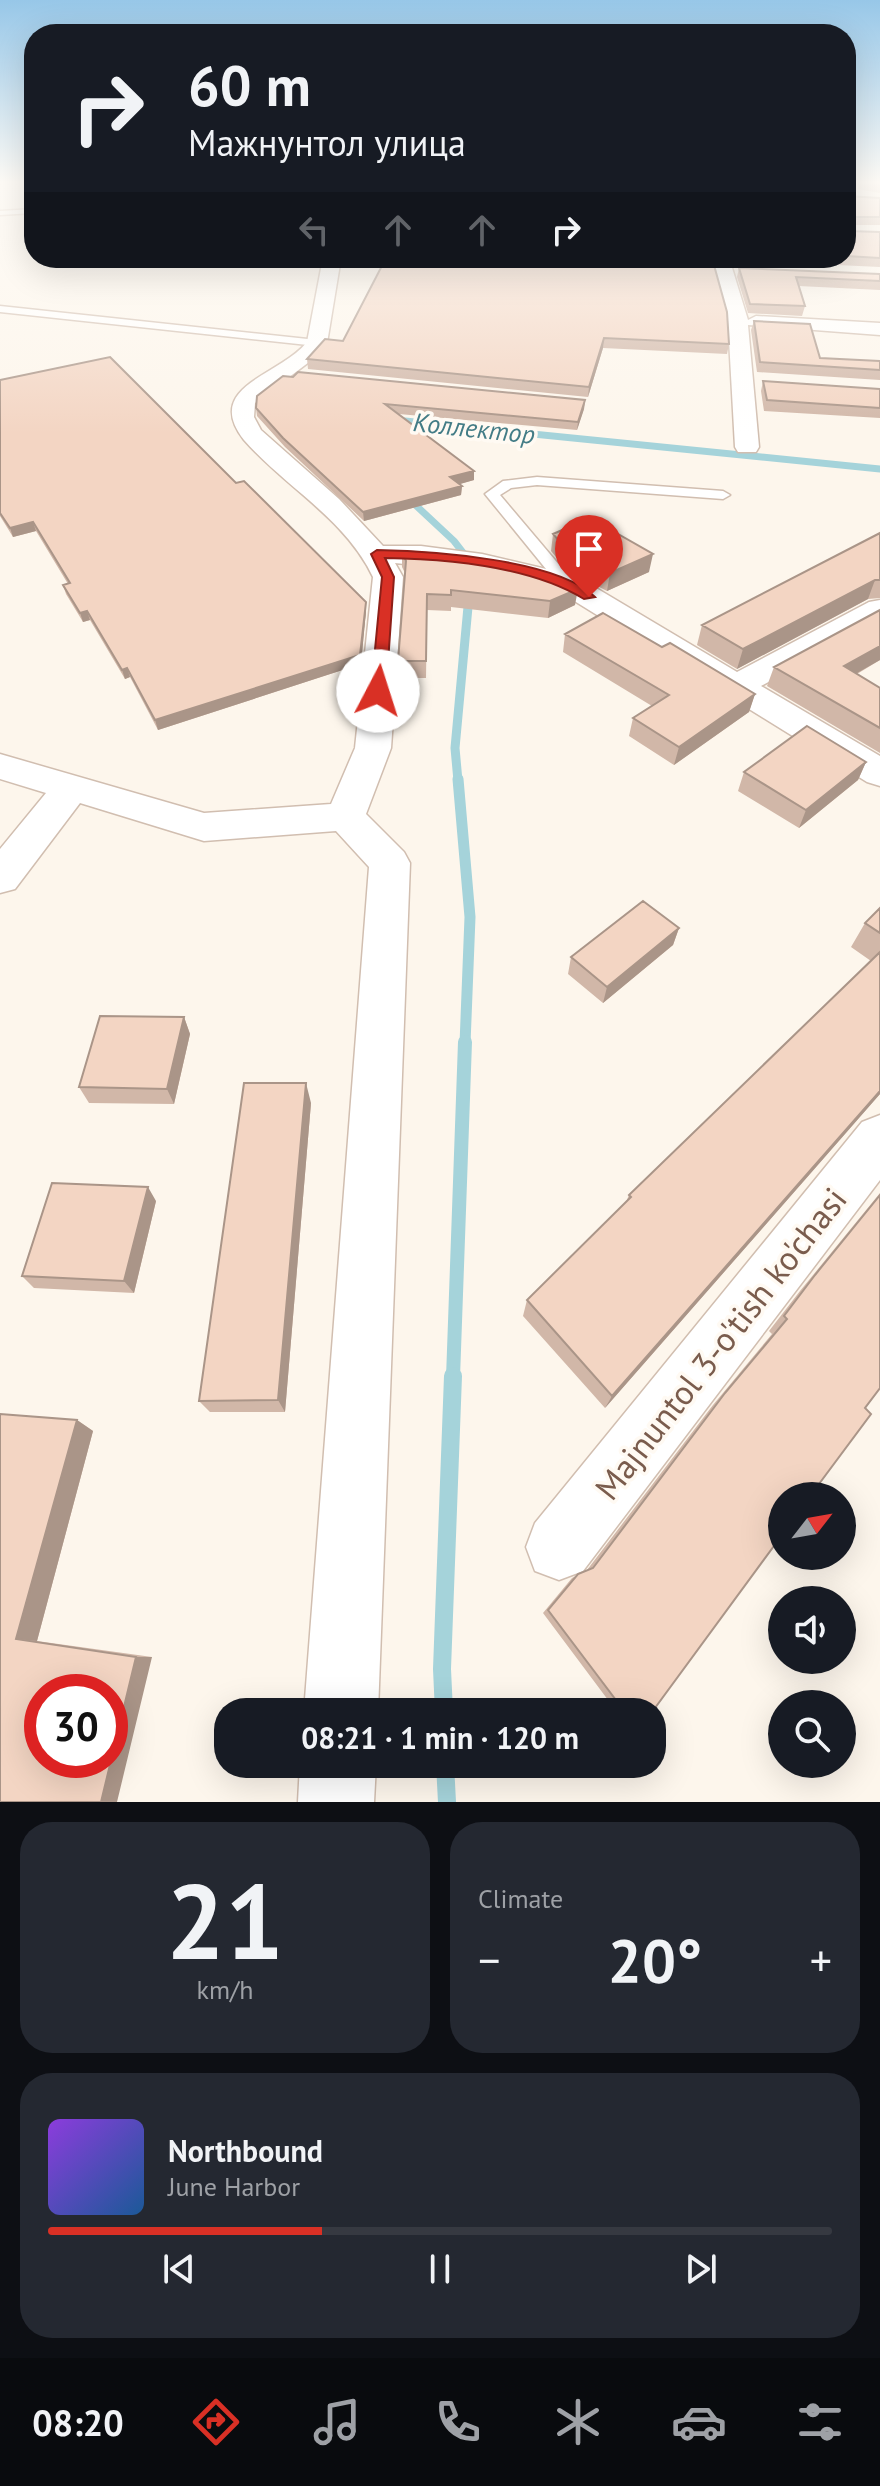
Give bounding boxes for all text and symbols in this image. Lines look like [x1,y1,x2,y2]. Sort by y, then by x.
text: 60 m [188,49,311,121]
icon: right [56,56,160,160]
text: Мажнунтол улица [188,119,466,166]
icon: left [292,208,336,252]
icon: ahead [376,208,420,252]
icon: ahead [460,208,504,252]
icon: right [544,208,588,252]
water label: Коллектор [411,405,537,451]
pin [555,515,623,597]
icon: arrive [567,527,611,571]
position arrow [336,649,420,733]
street label: Majnuntol 3-o'tish ko'chasi [584,1178,856,1508]
north arrow [768,1482,856,1570]
map controls [768,1482,856,1778]
button: sound [768,1586,856,1674]
speed limit sign: 30 [24,1674,128,1778]
button: search [768,1690,856,1778]
text: 08:21 · 1 min · 120 m [301,1718,579,1757]
text: 21 [166,1853,284,1988]
text: Climate [478,1882,563,1915]
text: 20° [608,1921,702,1999]
text: − [478,1931,500,1988]
text: + [810,1931,832,1988]
text: km/h [197,1973,254,2006]
text: Northbound [168,2131,323,2170]
text: June Harbor [168,2170,300,2203]
icon: previous [157,2247,201,2291]
icon: pause [418,2247,462,2291]
icon: next [679,2247,723,2291]
icon: directions [188,2394,244,2450]
icon: music [309,2394,365,2450]
icon: phone [430,2394,486,2450]
icon: climate [550,2394,606,2450]
icon: car [671,2394,727,2450]
icon: filters [792,2394,848,2450]
text: 08:20 [32,2399,124,2446]

